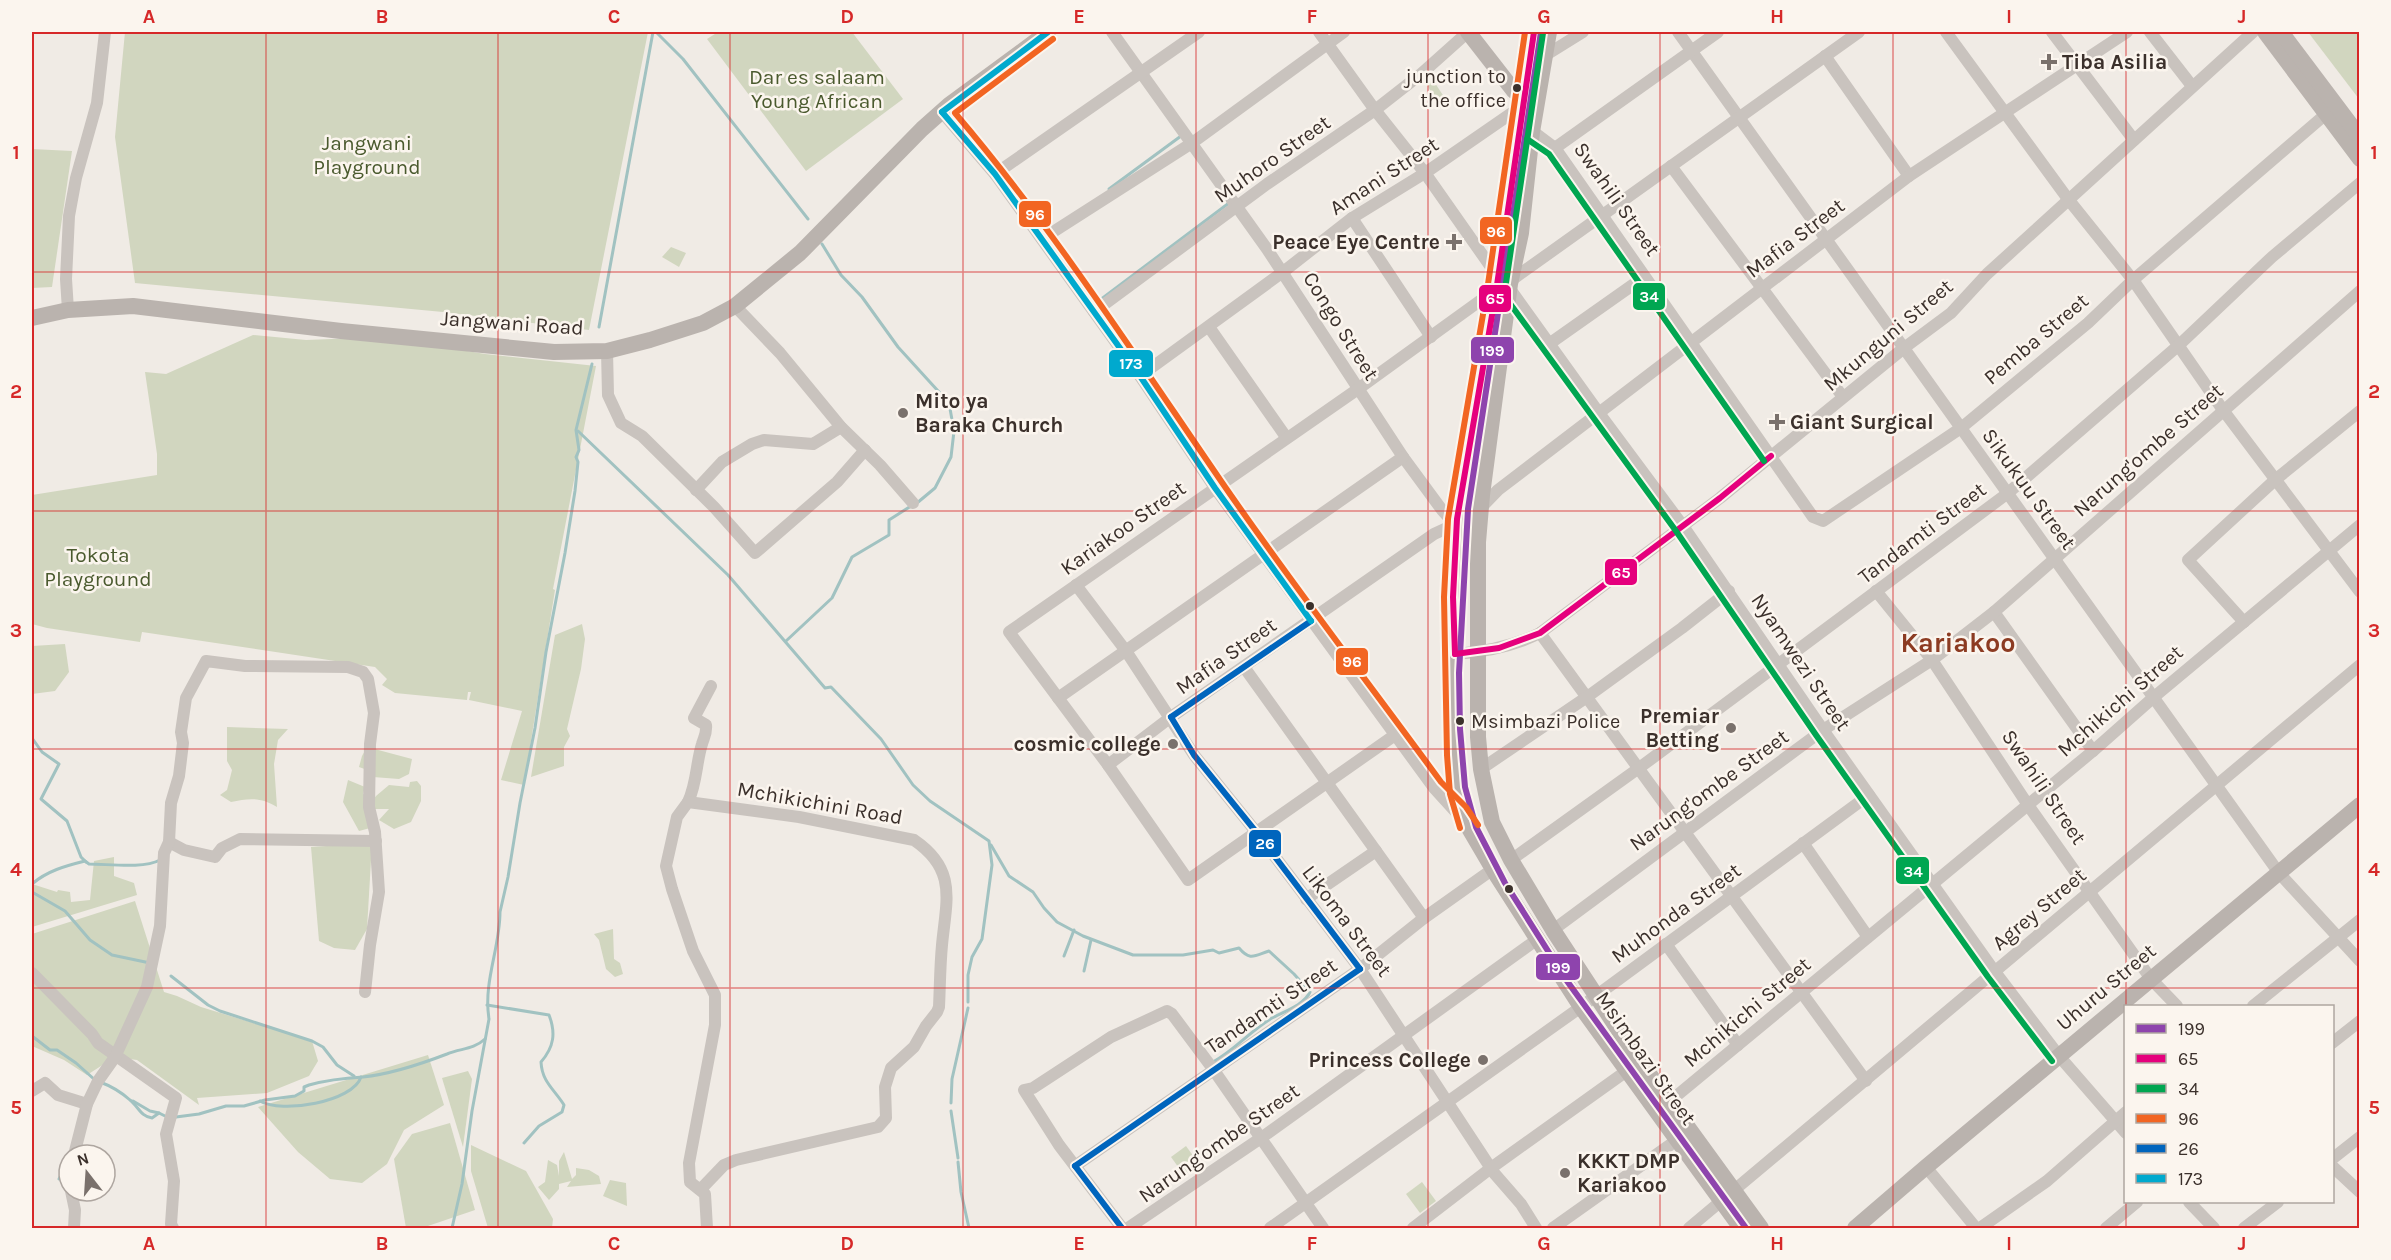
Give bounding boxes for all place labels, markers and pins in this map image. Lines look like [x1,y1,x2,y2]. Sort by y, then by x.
place label: Tiba Asilia [2062,50,2167,74]
marker: Tiba Asilia [2040,53,2058,71]
place label: junction to the office [1404,65,1506,112]
marker: junction to the office [1511,82,1523,94]
place label: Peace Eye Centre [1272,230,1440,254]
marker: Peace Eye Centre [1445,233,1463,251]
place label: Mito ya Baraka Church [915,389,1063,437]
marker: Mito ya Baraka Church [896,406,910,420]
place label: Giant Surgical [1790,410,1934,434]
marker: Giant Surgical [1768,413,1786,431]
unlabelled marker [1304,600,1316,612]
place label: Premiar Betting [1640,704,1720,752]
place label: Msimbazi Police [1471,710,1620,733]
marker: Msimbazi Police [1454,715,1466,727]
marker: Premiar Betting [1724,721,1738,735]
place label: cosmic college [1013,732,1161,756]
marker: cosmic college [1166,737,1180,751]
unlabelled marker [1503,883,1515,895]
place label: Princess College [1308,1048,1471,1072]
marker: Princess College [1476,1053,1490,1067]
place label: KKKT DMP Kariakoo [1577,1149,1680,1197]
marker: KKKT DMP Kariakoo [1558,1166,1572,1180]

